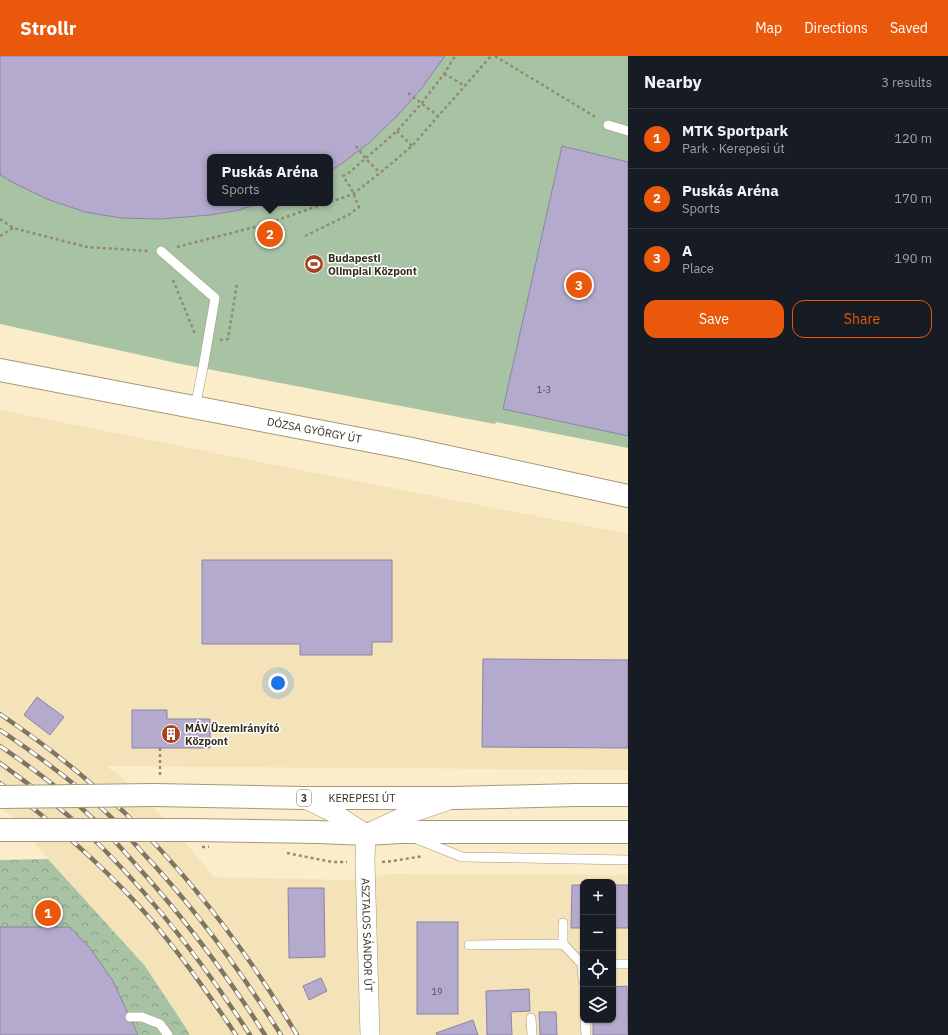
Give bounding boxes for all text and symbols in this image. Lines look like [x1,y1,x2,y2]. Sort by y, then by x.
text: Strollr [20,16,76,40]
text: Map [755,19,782,37]
text: Directions [804,19,868,37]
text: Saved [890,19,928,37]
text: Nearby [644,71,702,93]
text: 3 results [881,74,932,91]
text: MTK Sportpark [682,121,788,140]
text: 1 [653,130,661,147]
text: 120 m [894,130,932,147]
text: Park · Kerepesi út [682,140,785,157]
popup [207,154,333,206]
text: Puskás Aréna [222,162,318,181]
text: Sports [222,181,260,198]
text: Puskás Aréna [682,181,779,200]
text: 2 [653,190,661,207]
text: 170 m [894,190,932,207]
text: Sports [682,200,720,217]
pin: 2 [257,219,283,249]
text: A [682,241,692,260]
text: 3 [653,250,661,267]
text: 190 m [894,250,932,267]
place label: Budapesti Olimpiai Központ [328,251,417,278]
sports icon: Budapesti Olimpiai Központ [303,253,325,275]
text: Place [682,260,714,277]
pin: 3 [566,270,592,300]
button: Save [644,300,784,338]
button: Share [792,300,932,338]
house number: 1-3 [537,384,551,395]
street label: DÓZSA GYÖRGY ÚT [266,414,363,446]
your location [268,673,288,693]
place label: MÁV Üzemirányító Központ [185,720,279,748]
building icon: MÁV Üzemirányító Központ [160,723,182,745]
road number: 3 [297,790,311,806]
street label: KEREPESI ÚT [328,791,396,805]
street label: ASZTALOS SÁNDOR ÚT [358,878,376,993]
map controls [580,879,616,1023]
button: + [580,879,616,915]
pin: 1 [35,898,61,928]
button: − [580,915,616,951]
button: locate [580,951,616,987]
house number: 19 [432,986,442,997]
button: layers [580,987,616,1023]

